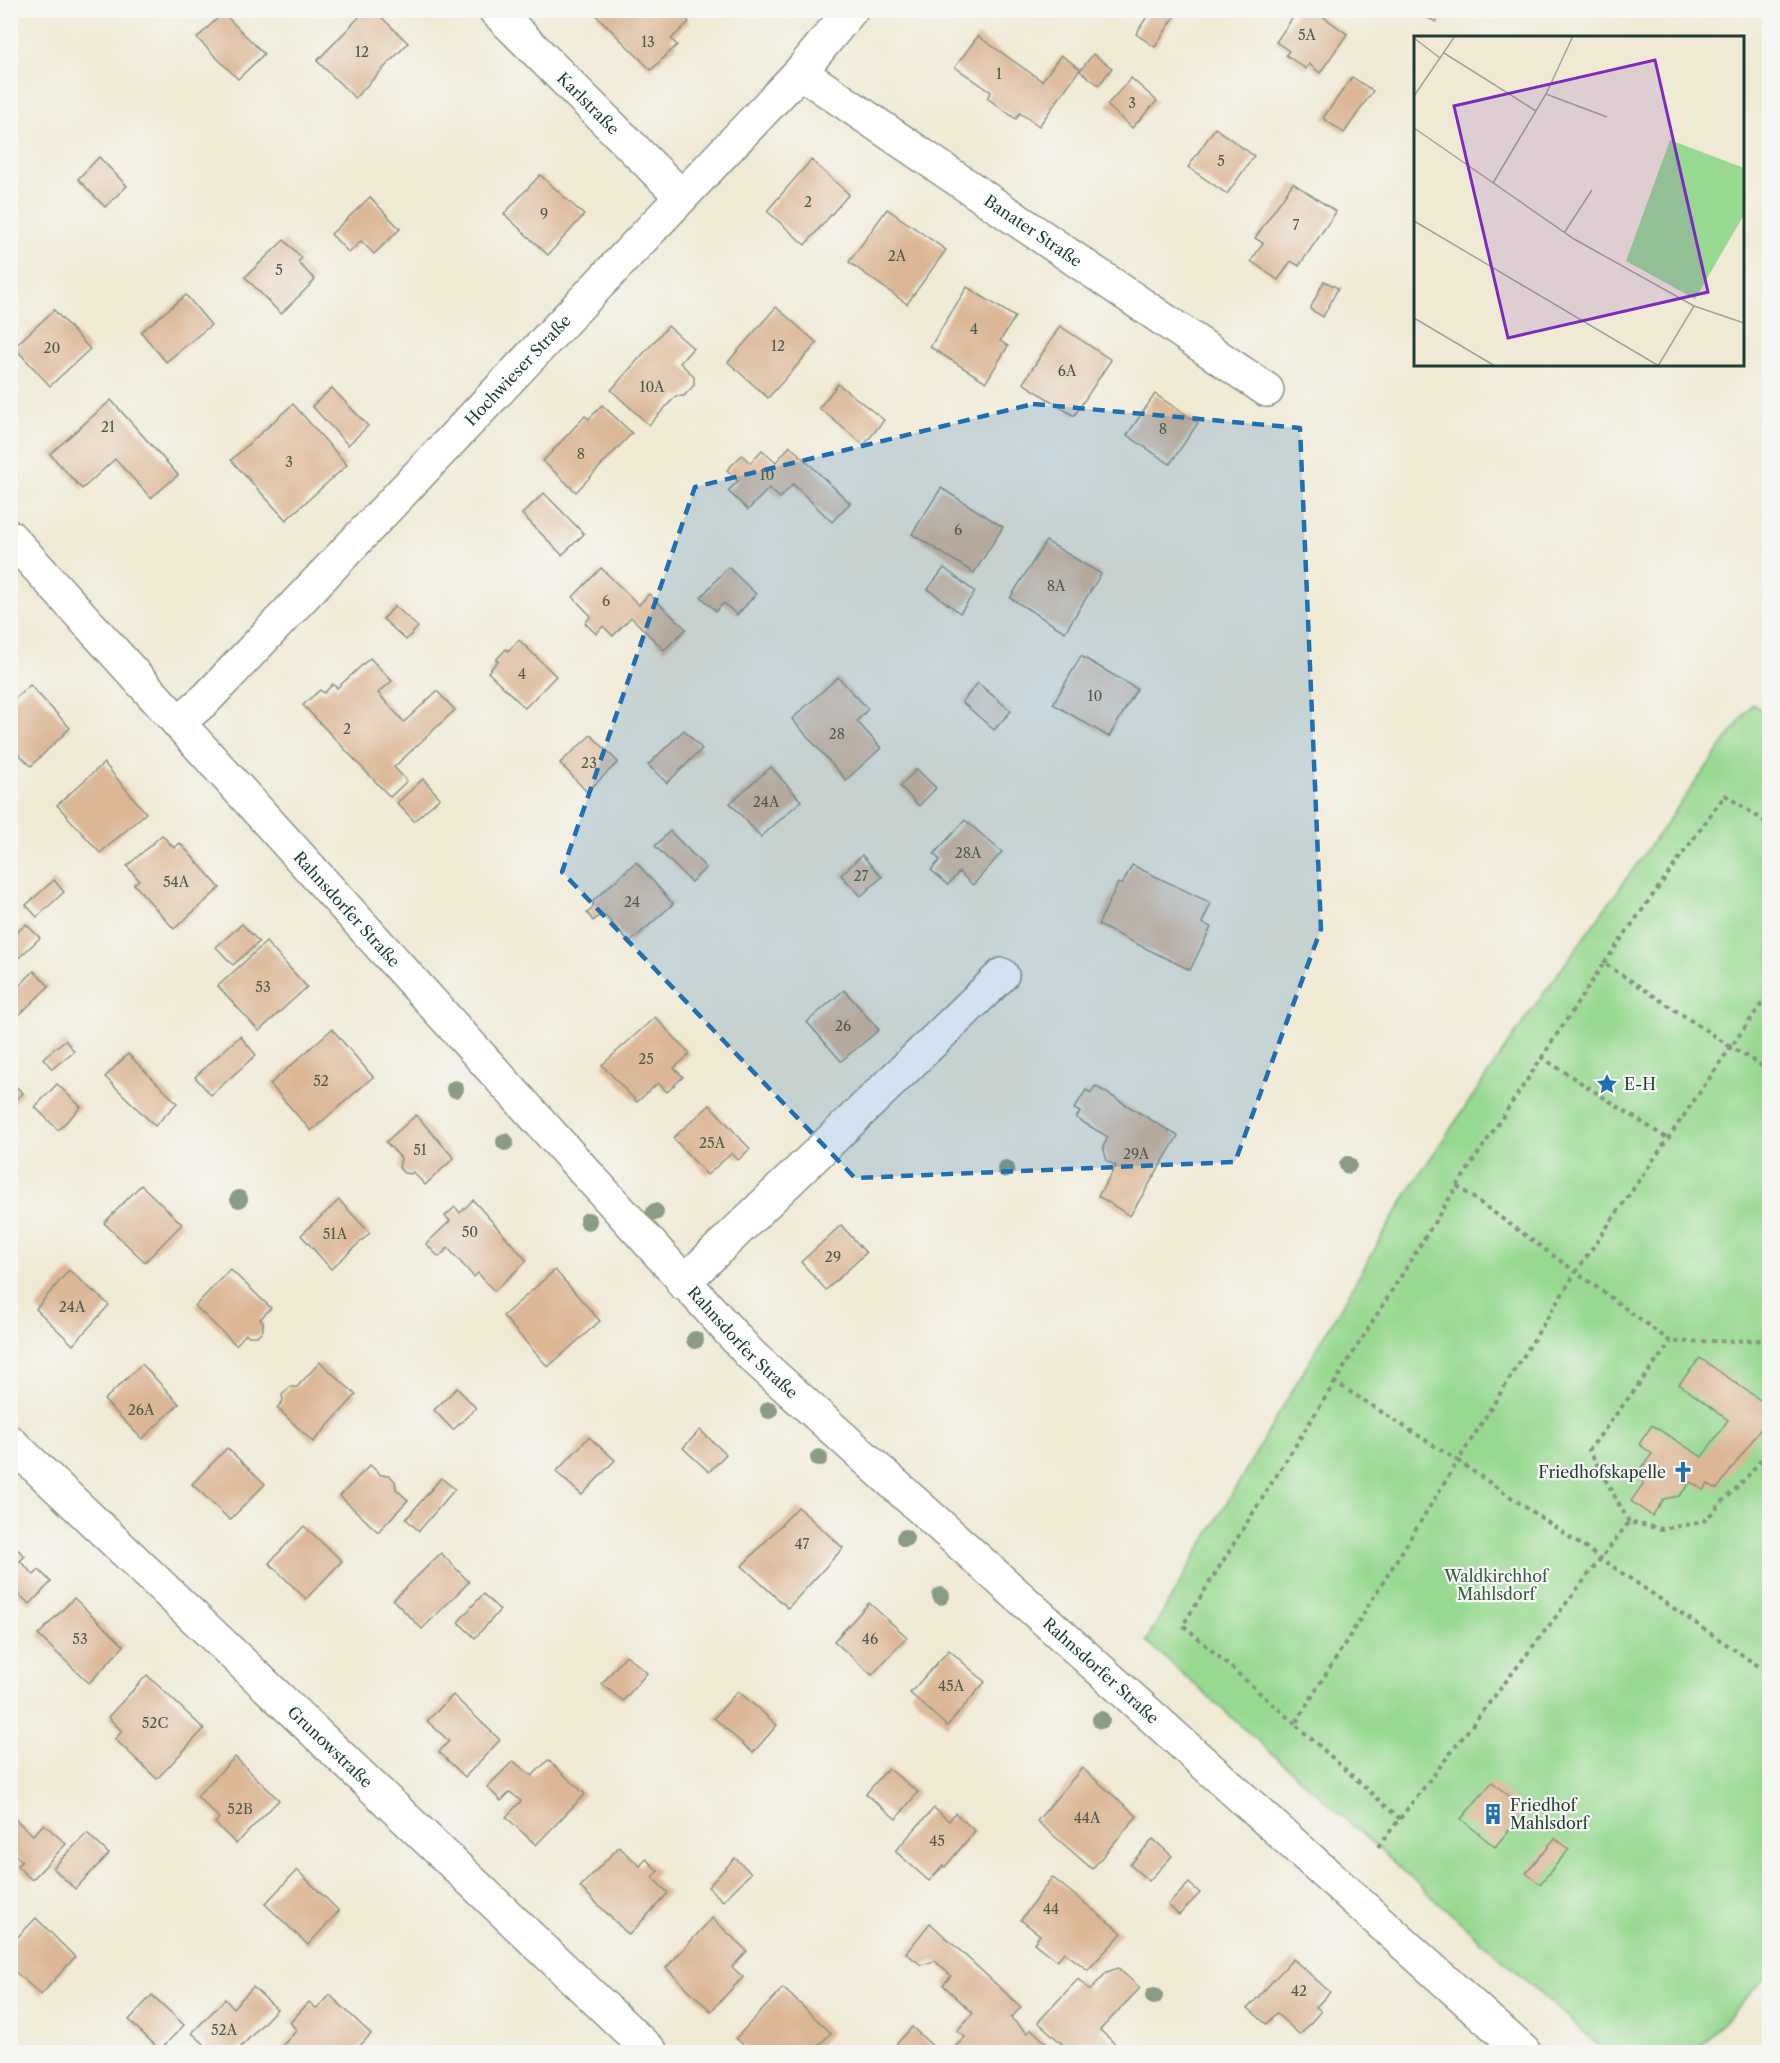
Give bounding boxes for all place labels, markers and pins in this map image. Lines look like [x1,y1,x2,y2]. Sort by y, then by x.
place icon: E-H [1595,1072,1619,1096]
place label: E-H [1624,1074,1656,1094]
church icon: Friedhofskapelle [1671,1460,1695,1484]
place label: Friedhofskapelle [1538,1462,1666,1482]
place label: Friedhof Mahlsdorf [1510,1795,1590,1833]
building icon: Friedhof Mahlsdorf [1481,1802,1505,1826]

